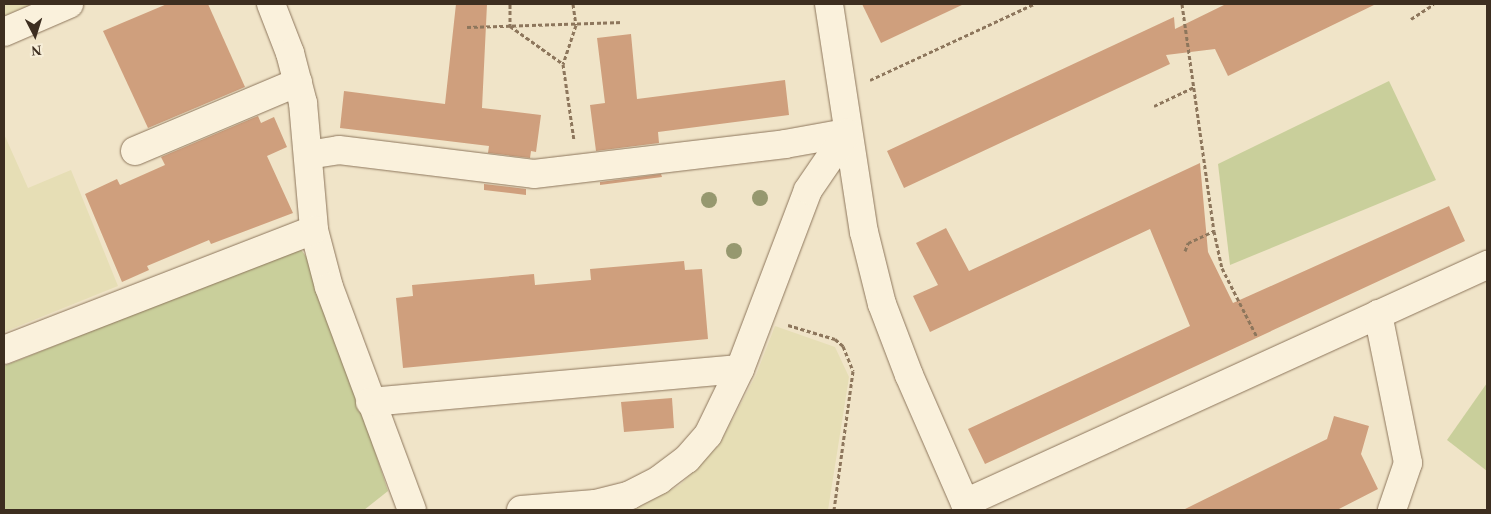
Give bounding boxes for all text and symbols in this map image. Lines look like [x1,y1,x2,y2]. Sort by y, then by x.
north arrow [10,10,60,60]
text: N [31,43,42,58]

